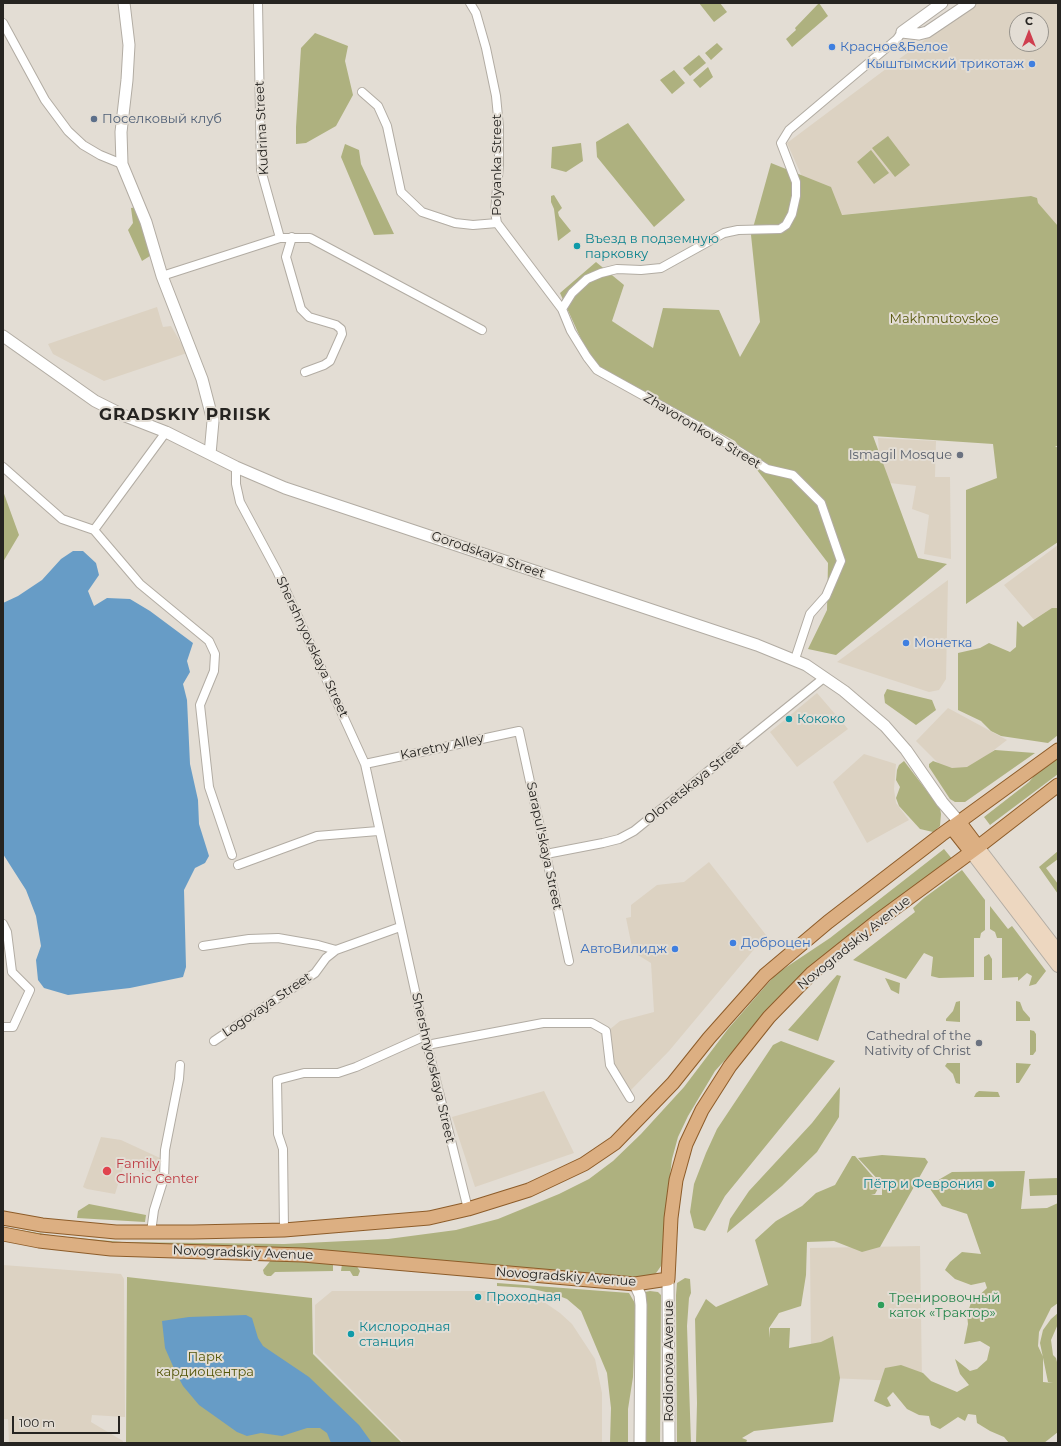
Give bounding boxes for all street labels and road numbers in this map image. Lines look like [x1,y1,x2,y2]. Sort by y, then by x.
street label: Kudrina Street [252,80,272,176]
street label: Polyanka Street [489,114,505,216]
street label: Zhavoronkova Street [640,390,764,472]
street label: Gorodskaya Street [429,528,547,582]
street label: Shershnyovskaya Street [272,574,352,720]
street label: Karetny Alley [399,731,485,763]
street label: Olonetskaya Street [641,738,747,828]
street label: Sarapul'skaya Street [523,781,565,911]
street label: Novogradskiy Avenue [794,893,914,993]
street label: Logovaya Street [220,969,314,1041]
street label: Shershnyovskaya Street [408,991,458,1145]
street label: Novogradskiy Avenue [172,1243,314,1263]
street label: Novogradskiy Avenue [495,1264,637,1290]
street label: Rodionova Avenue [661,1300,677,1422]

